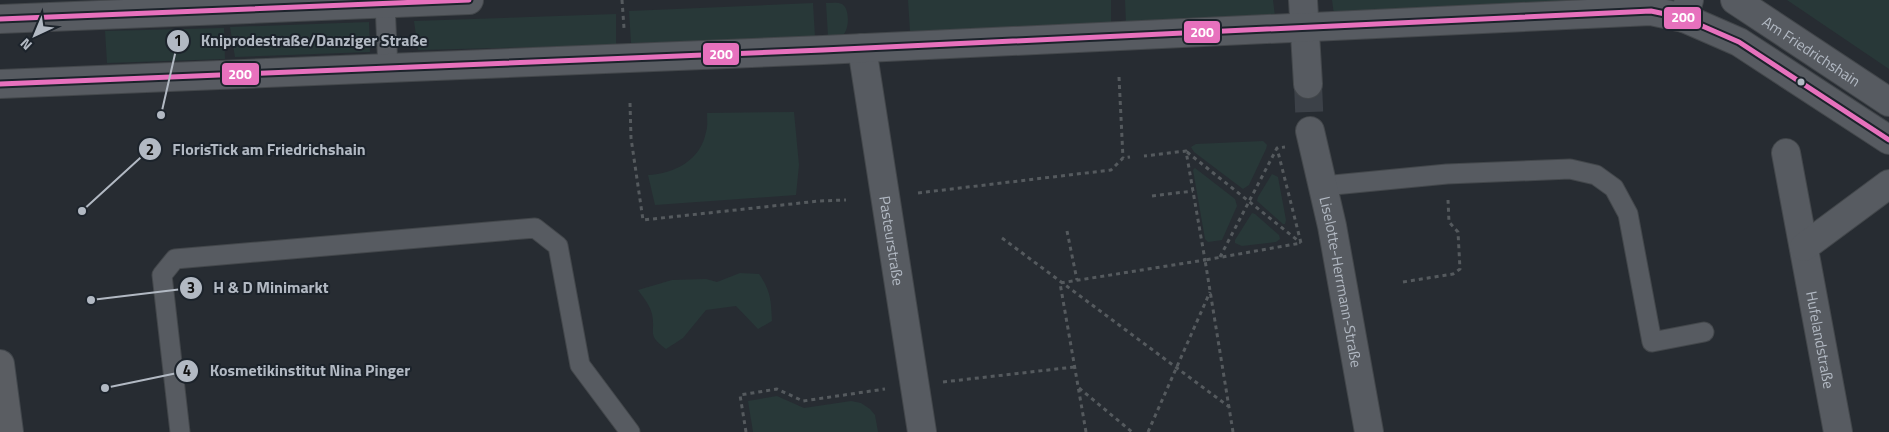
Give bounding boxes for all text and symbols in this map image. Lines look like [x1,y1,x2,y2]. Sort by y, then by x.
line badge: 200 [1663,6,1702,30]
text: 200 [1671,6,1695,27]
north arrow [10,10,60,60]
street label: Am Friedrichshain [1758,10,1865,92]
line badge: 200 [1183,20,1221,44]
text: 200 [1190,21,1214,42]
callout: Kniprodestraße/Danziger Straße [165,25,437,56]
text: Kniprodestraße/Danziger Straße [201,28,427,52]
text: 1 [174,29,182,52]
text: N [15,34,36,56]
line badge: 200 [702,42,740,66]
text: 200 [709,43,733,64]
line badge: 200 [221,62,260,86]
text: 200 [228,63,252,84]
unlabelled marker [1796,77,1806,87]
callout: FlorisTick am Friedrichshain [138,134,376,165]
text: FlorisTick am Friedrichshain [172,137,366,161]
text: 2 [146,138,154,161]
street label: Pasteurstraße [874,194,910,287]
street label: Liselotte-Herrmann-Straße [1314,194,1369,369]
callout: H & D Minimarkt [179,272,339,303]
text: H & D Minimarkt [213,275,329,299]
text: 3 [187,276,195,299]
street label: Hufelandstraße [1800,289,1841,390]
callout: Kosmetikinstitut Nina Pinger [174,355,420,386]
text: Kosmetikinstitut Nina Pinger [210,358,410,382]
text: 4 [183,359,191,382]

